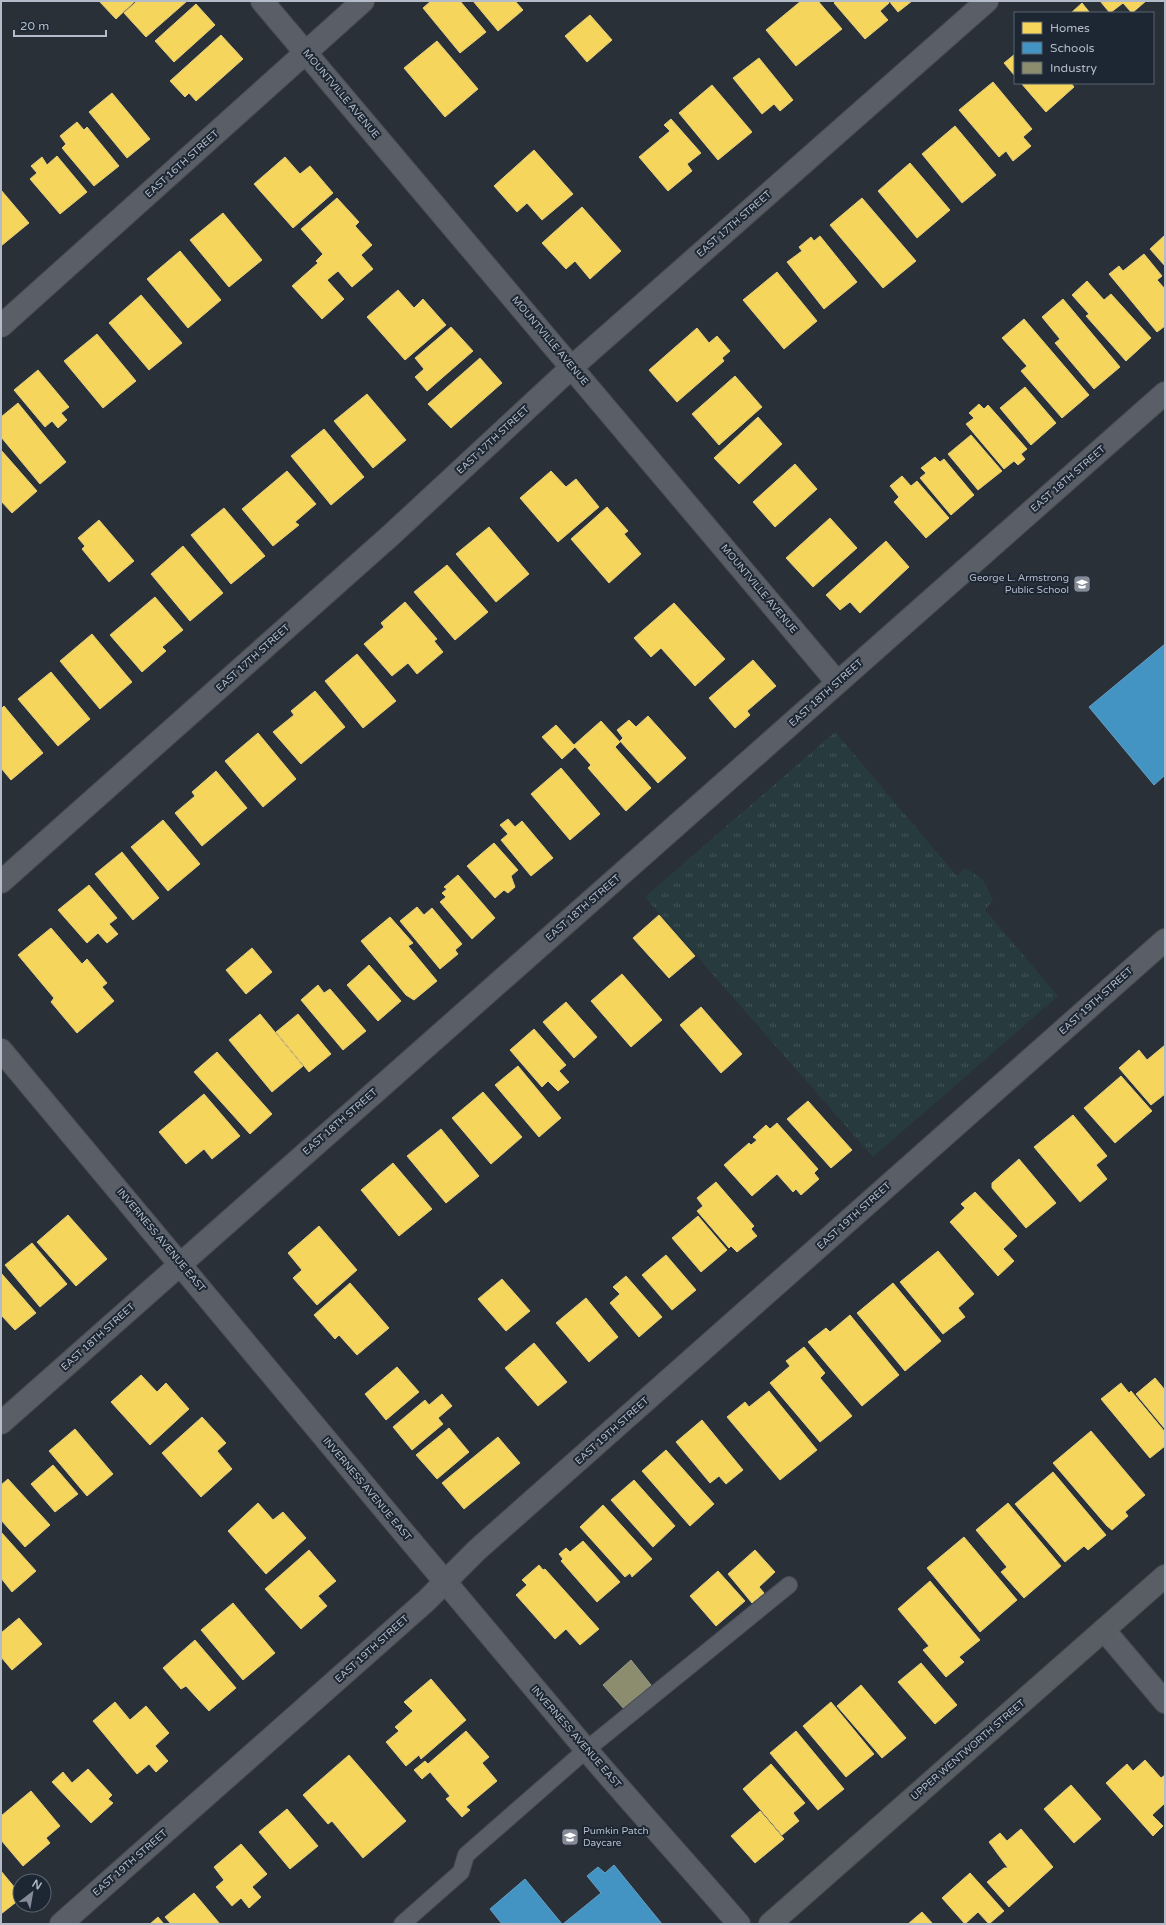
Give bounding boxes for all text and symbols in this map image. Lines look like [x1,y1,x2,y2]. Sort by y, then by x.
scale bar [14,12,106,38]
legend [1014,12,1154,84]
text: 20 m [20,19,49,33]
text: Homes [1050,21,1090,35]
text: Schools [1050,41,1095,55]
street label: MOUNTVILLE AVENUE [300,47,382,141]
text: Industry [1050,61,1097,75]
street label: EAST 16TH STREET [143,128,221,200]
street label: EAST 17TH STREET [694,188,774,260]
street label: MOUNTVILLE AVENUE [509,294,591,388]
street label: EAST 17TH STREET [454,403,532,477]
street label: EAST 18TH STREET [1028,443,1108,515]
street label: MOUNTVILLE AVENUE [718,542,800,636]
place label: George L. Armstrong Public School [969,572,1069,596]
school or university icon: George L. Armstrong Public School [1072,574,1092,594]
street label: EAST 17TH STREET [214,622,292,694]
street label: EAST 18TH STREET [787,657,865,729]
street label: EAST 18TH STREET [543,872,623,944]
street label: EAST 19TH STREET [1057,965,1135,1037]
street label: EAST 18TH STREET [300,1086,380,1158]
street label: EAST 19TH STREET [815,1180,893,1252]
street label: INVERNESS AVENUE EAST [114,1186,208,1294]
street label: EAST 18TH STREET [59,1301,137,1373]
street label: EAST 19TH STREET [573,1395,651,1467]
street label: INVERNESS AVENUE EAST [320,1435,414,1543]
street label: EAST 19TH STREET [333,1613,411,1685]
street label: INVERNESS AVENUE EAST [528,1684,624,1790]
street label: UPPER WENTWORTH STREET [909,1697,1027,1803]
place label: Pumkin Patch Daycare [583,1825,649,1849]
street label: EAST 19TH STREET [90,1827,170,1899]
school or university icon: Pumkin Patch Daycare [560,1827,580,1847]
north arrow [12,1873,52,1913]
text: N [30,1877,44,1893]

